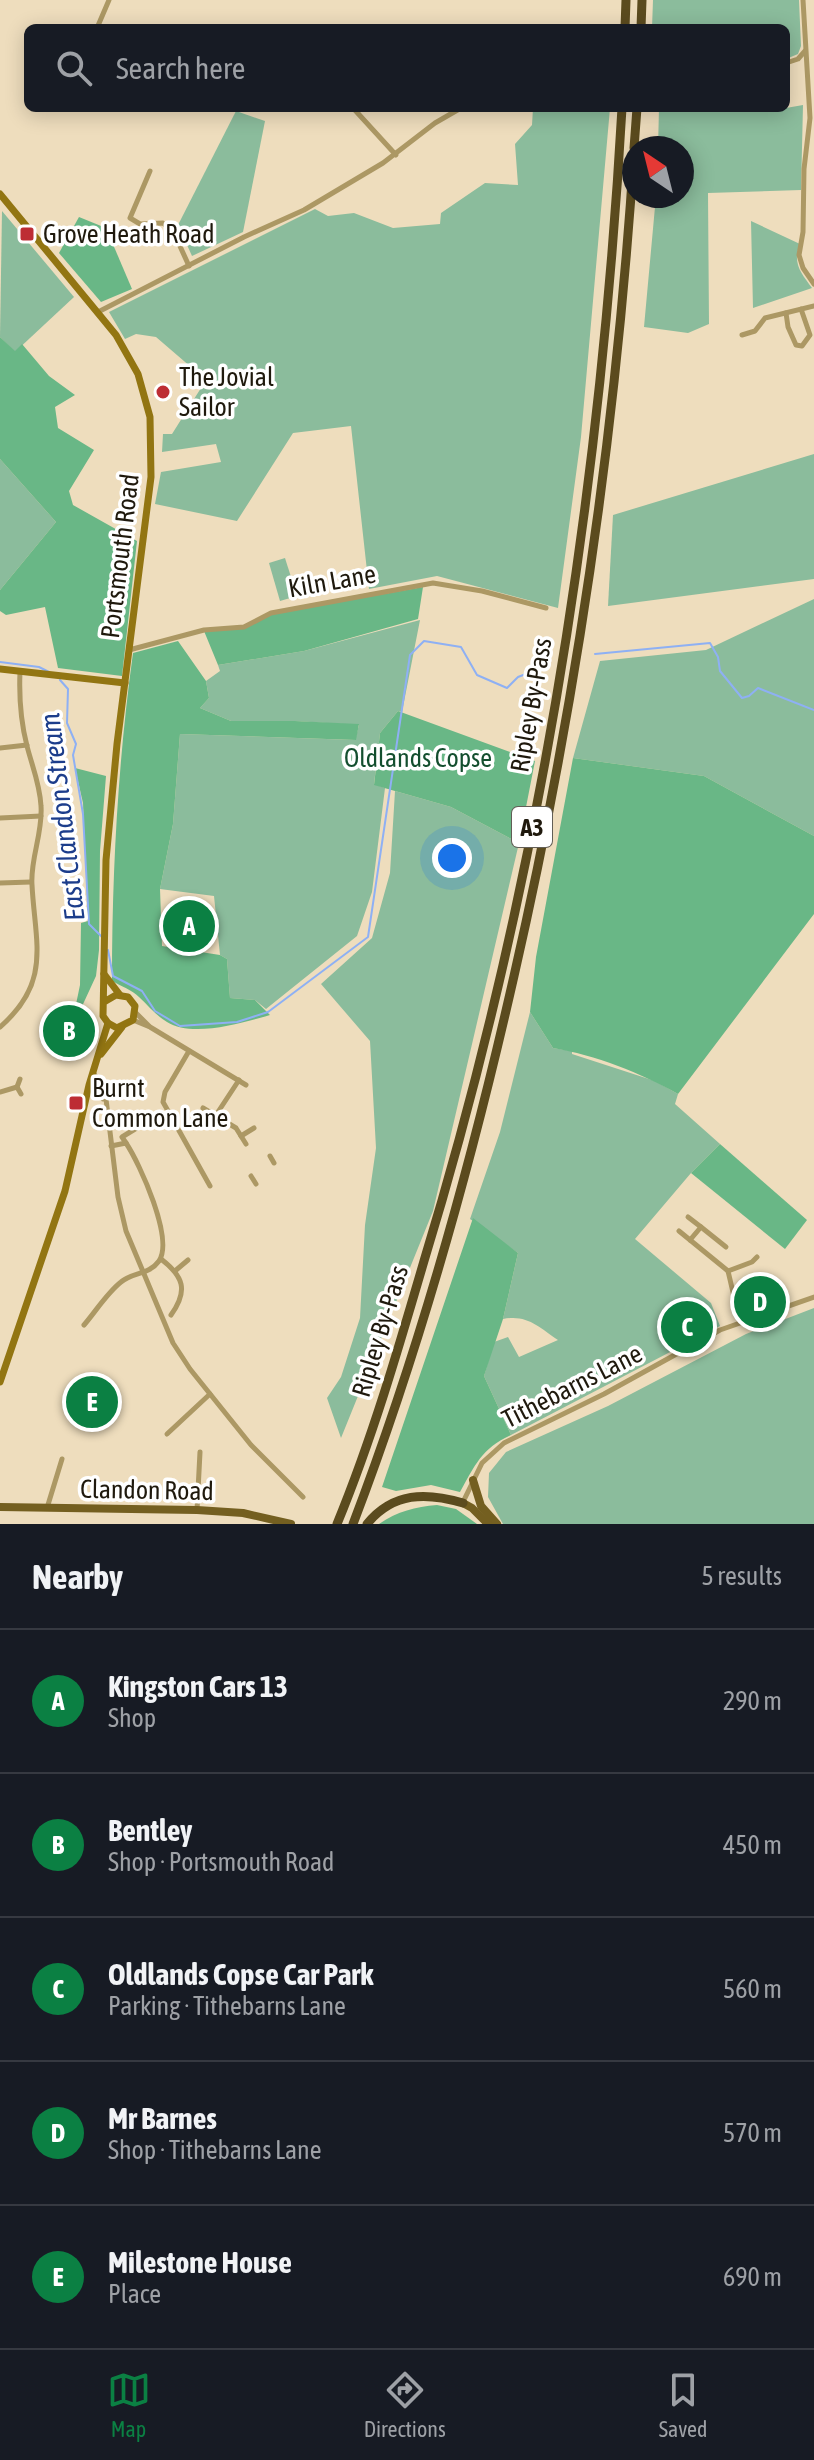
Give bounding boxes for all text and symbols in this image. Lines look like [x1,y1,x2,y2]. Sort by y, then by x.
search box [24,24,790,112]
icon: search [52,46,96,90]
text: Search here [116,51,245,85]
north arrow [622,136,694,208]
place label: Grove Heath Road [43,219,215,249]
marker: Grove Heath Road [18,225,36,243]
place label: The Jovial Sailor [179,362,274,422]
marker: The Jovial Sailor [154,383,172,401]
street label: Portsmouth Road [95,472,145,640]
street label: Kiln Lane [286,559,378,603]
street label: Ripley By-Pass [504,635,558,775]
water label: East Clandon Stream [33,711,91,923]
park label: Oldlands Copse [344,743,492,773]
road number: A3 [512,807,552,847]
your location [432,838,472,878]
pin: A [163,896,215,956]
pin: B [43,1001,95,1061]
place label: Burnt Common Lane [92,1073,228,1133]
marker: Burnt Common Lane [67,1094,85,1112]
street label: Ripley By-Pass [346,1262,414,1400]
pin: D [734,1272,786,1332]
pin: C [661,1297,713,1357]
street label: Tithebarns Lane [497,1338,647,1434]
pin: E [66,1372,118,1432]
street label: Clandon Road [80,1474,214,1506]
text: Nearby [32,1557,123,1596]
text: 5 results [701,1561,782,1591]
text: Kingston Cars 13 [108,1669,288,1703]
text: A [52,1686,64,1716]
text: 290 m [723,1686,782,1716]
text: Shop [108,1703,156,1733]
text: Bentley [108,1813,192,1847]
text: B [52,1830,64,1860]
text: 450 m [723,1830,782,1860]
text: Shop · Portsmouth Road [108,1847,334,1877]
text: Oldlands Copse Car Park [108,1957,373,1991]
text: C [52,1974,64,2004]
text: 560 m [723,1974,782,2004]
text: Parking · Tithebarns Lane [108,1991,346,2021]
text: Mr Barnes [108,2101,217,2135]
text: D [51,2118,65,2148]
text: 570 m [723,2118,782,2148]
text: Shop · Tithebarns Lane [108,2135,322,2165]
text: Milestone House [108,2245,292,2279]
text: E [52,2262,64,2292]
text: 690 m [723,2262,782,2292]
text: Place [108,2279,161,2309]
tab: Map [107,2368,151,2442]
tab: Directions [364,2368,446,2442]
tab: Saved [659,2368,707,2442]

